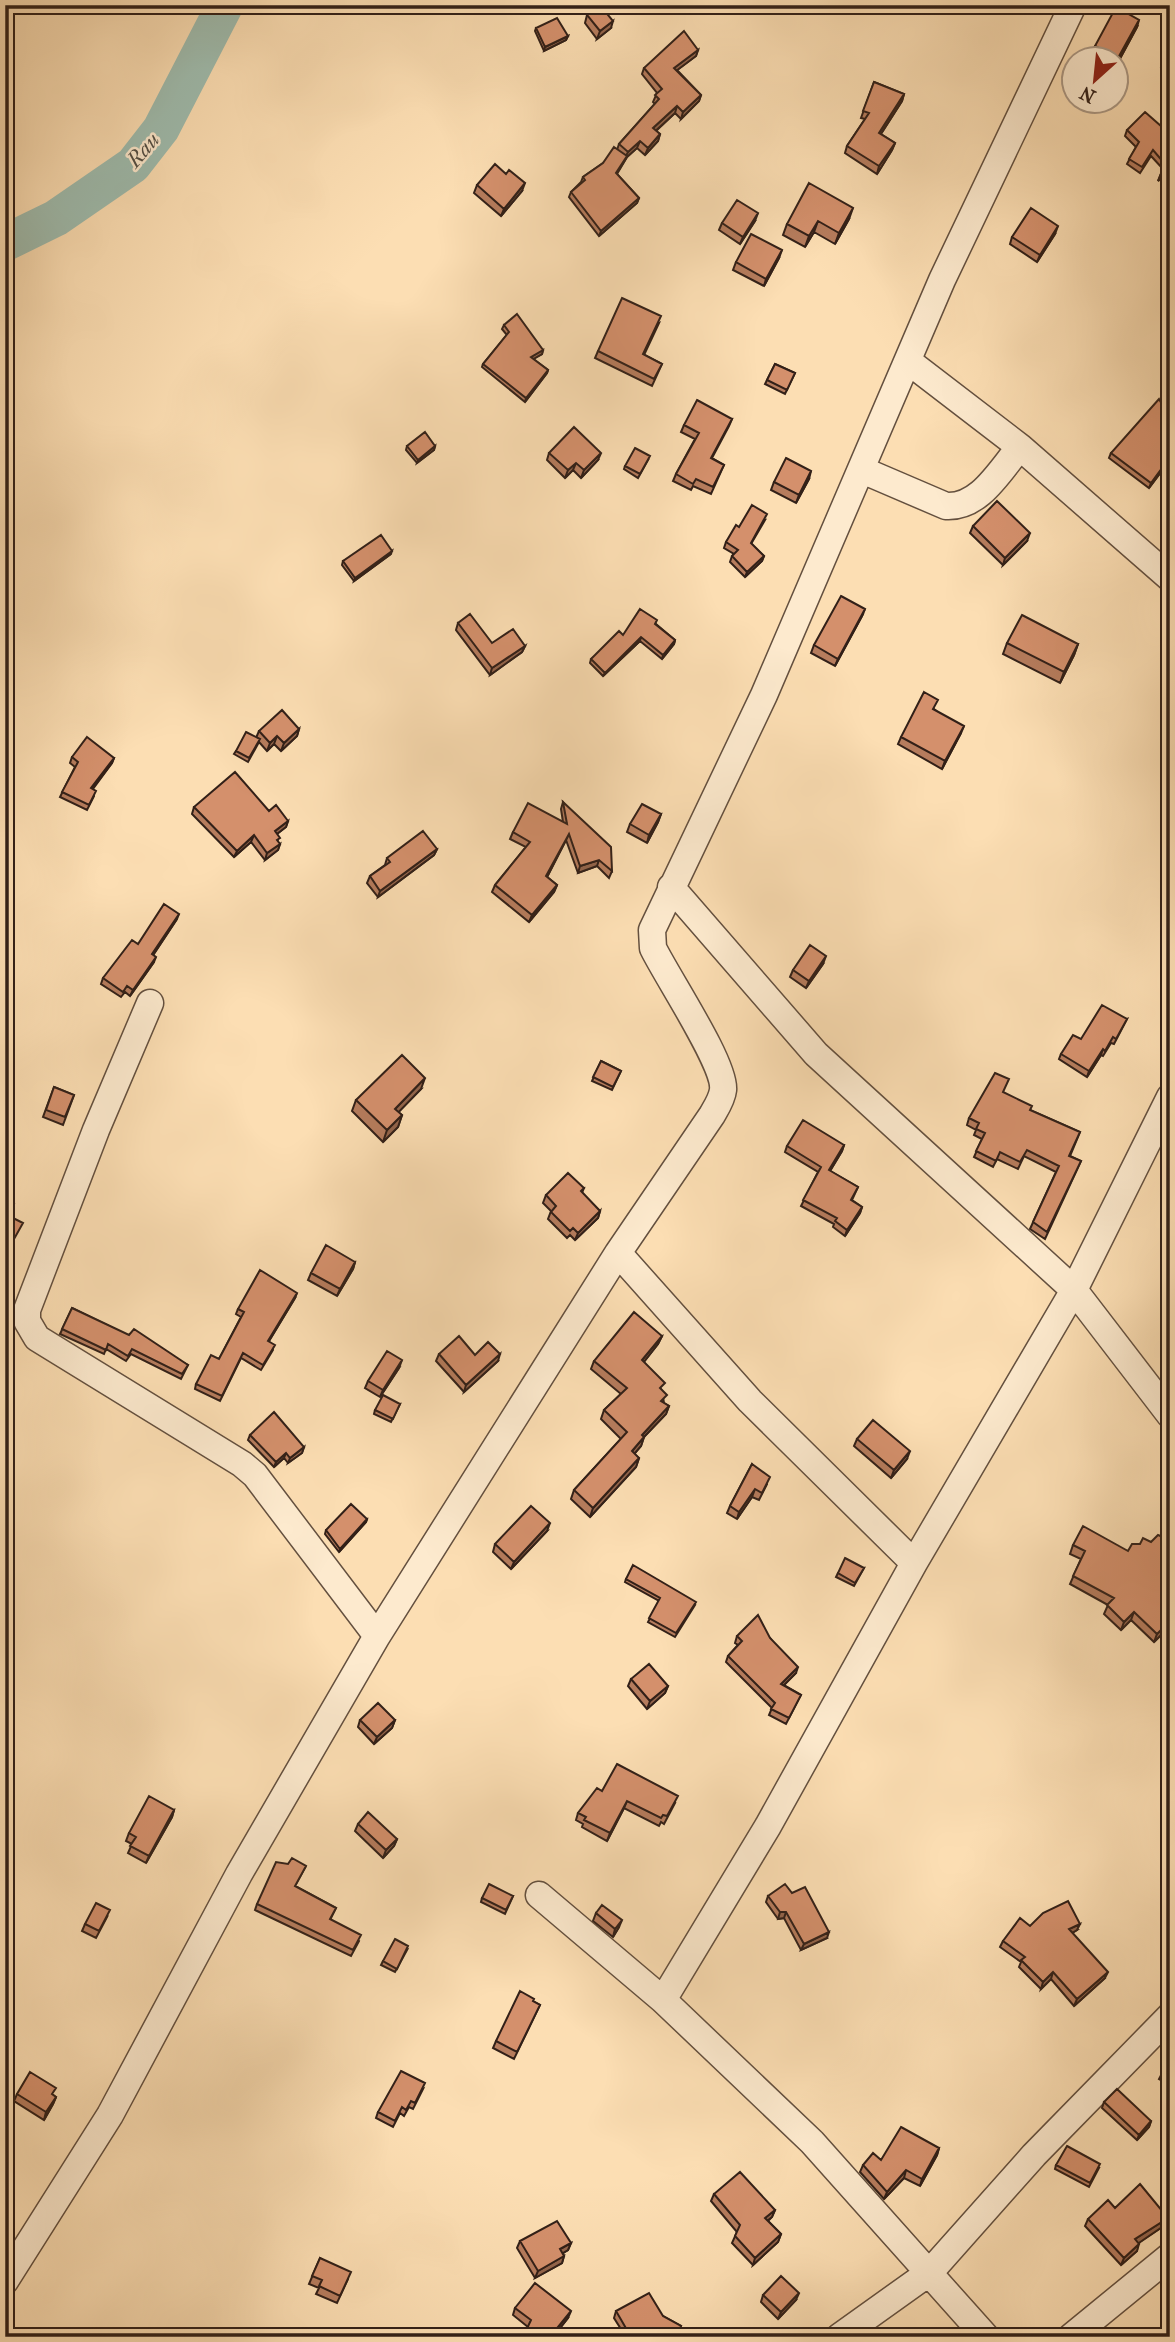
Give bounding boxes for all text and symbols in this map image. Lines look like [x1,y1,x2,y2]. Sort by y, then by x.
north arrow [1060,46,1130,116]
text: N [1076,81,1099,107]
water label: Rau [120,128,164,174]

